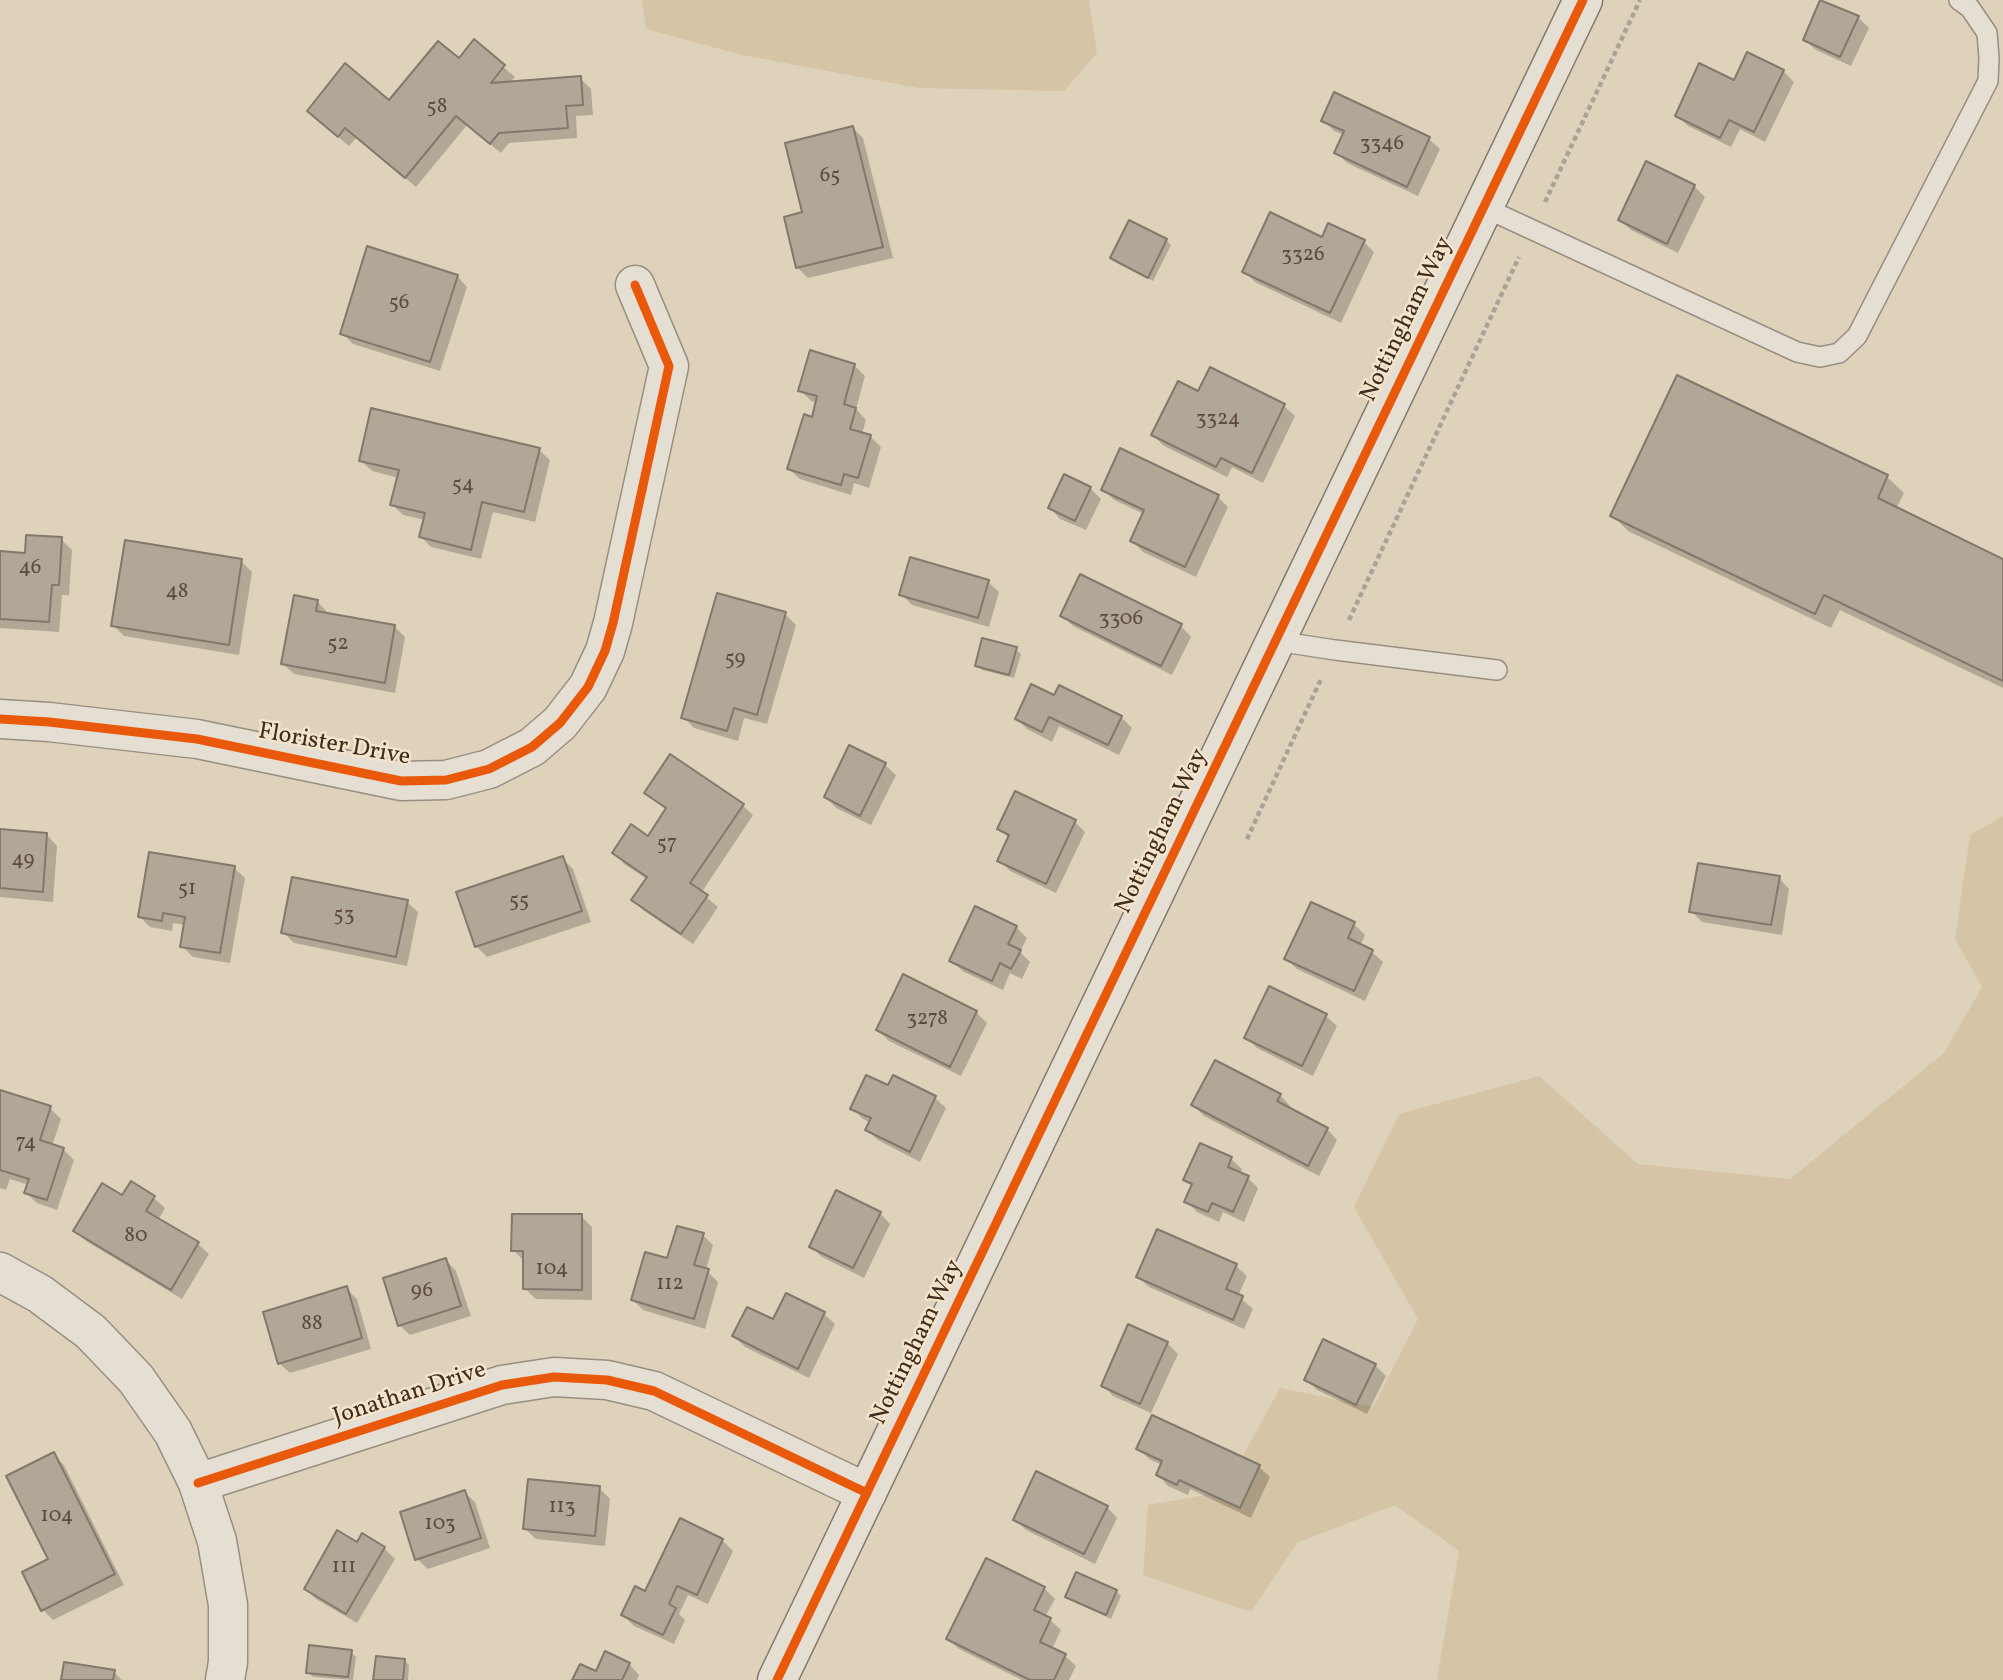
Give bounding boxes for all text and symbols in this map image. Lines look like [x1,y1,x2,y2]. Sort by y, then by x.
house number: 58 [427,95,447,121]
house number: 3346 [1360,132,1404,158]
house number: 65 [820,164,840,190]
street label: Nottingham Way [1356,233,1460,407]
house number: 3326 [1281,243,1325,269]
house number: 56 [389,291,409,317]
house number: 3324 [1196,407,1240,433]
house number: 54 [452,473,474,499]
house number: 46 [19,556,41,582]
house number: 48 [166,580,188,606]
house number: 3306 [1099,607,1143,633]
house number: 52 [327,632,349,658]
house number: 59 [725,647,745,673]
street label: Florister Drive [256,718,412,774]
street label: Nottingham Way [1111,745,1215,919]
house number: 57 [657,832,677,858]
house number: 49 [12,848,34,874]
house number: 51 [178,877,196,903]
house number: 55 [509,889,529,915]
house number: 53 [334,903,354,929]
house number: 3278 [906,1007,948,1033]
house number: 74 [16,1131,36,1157]
house number: 80 [124,1224,148,1250]
street label: Nottingham Way [866,1256,970,1430]
house number: 104 [536,1257,568,1283]
house number: 112 [656,1272,684,1298]
house number: 96 [411,1279,433,1305]
house number: 88 [301,1312,323,1338]
street label: Jonathan Drive [330,1357,490,1433]
house number: 113 [548,1495,576,1521]
house number: 104 [41,1504,73,1530]
house number: 103 [425,1512,455,1538]
house number: 111 [332,1555,356,1581]

